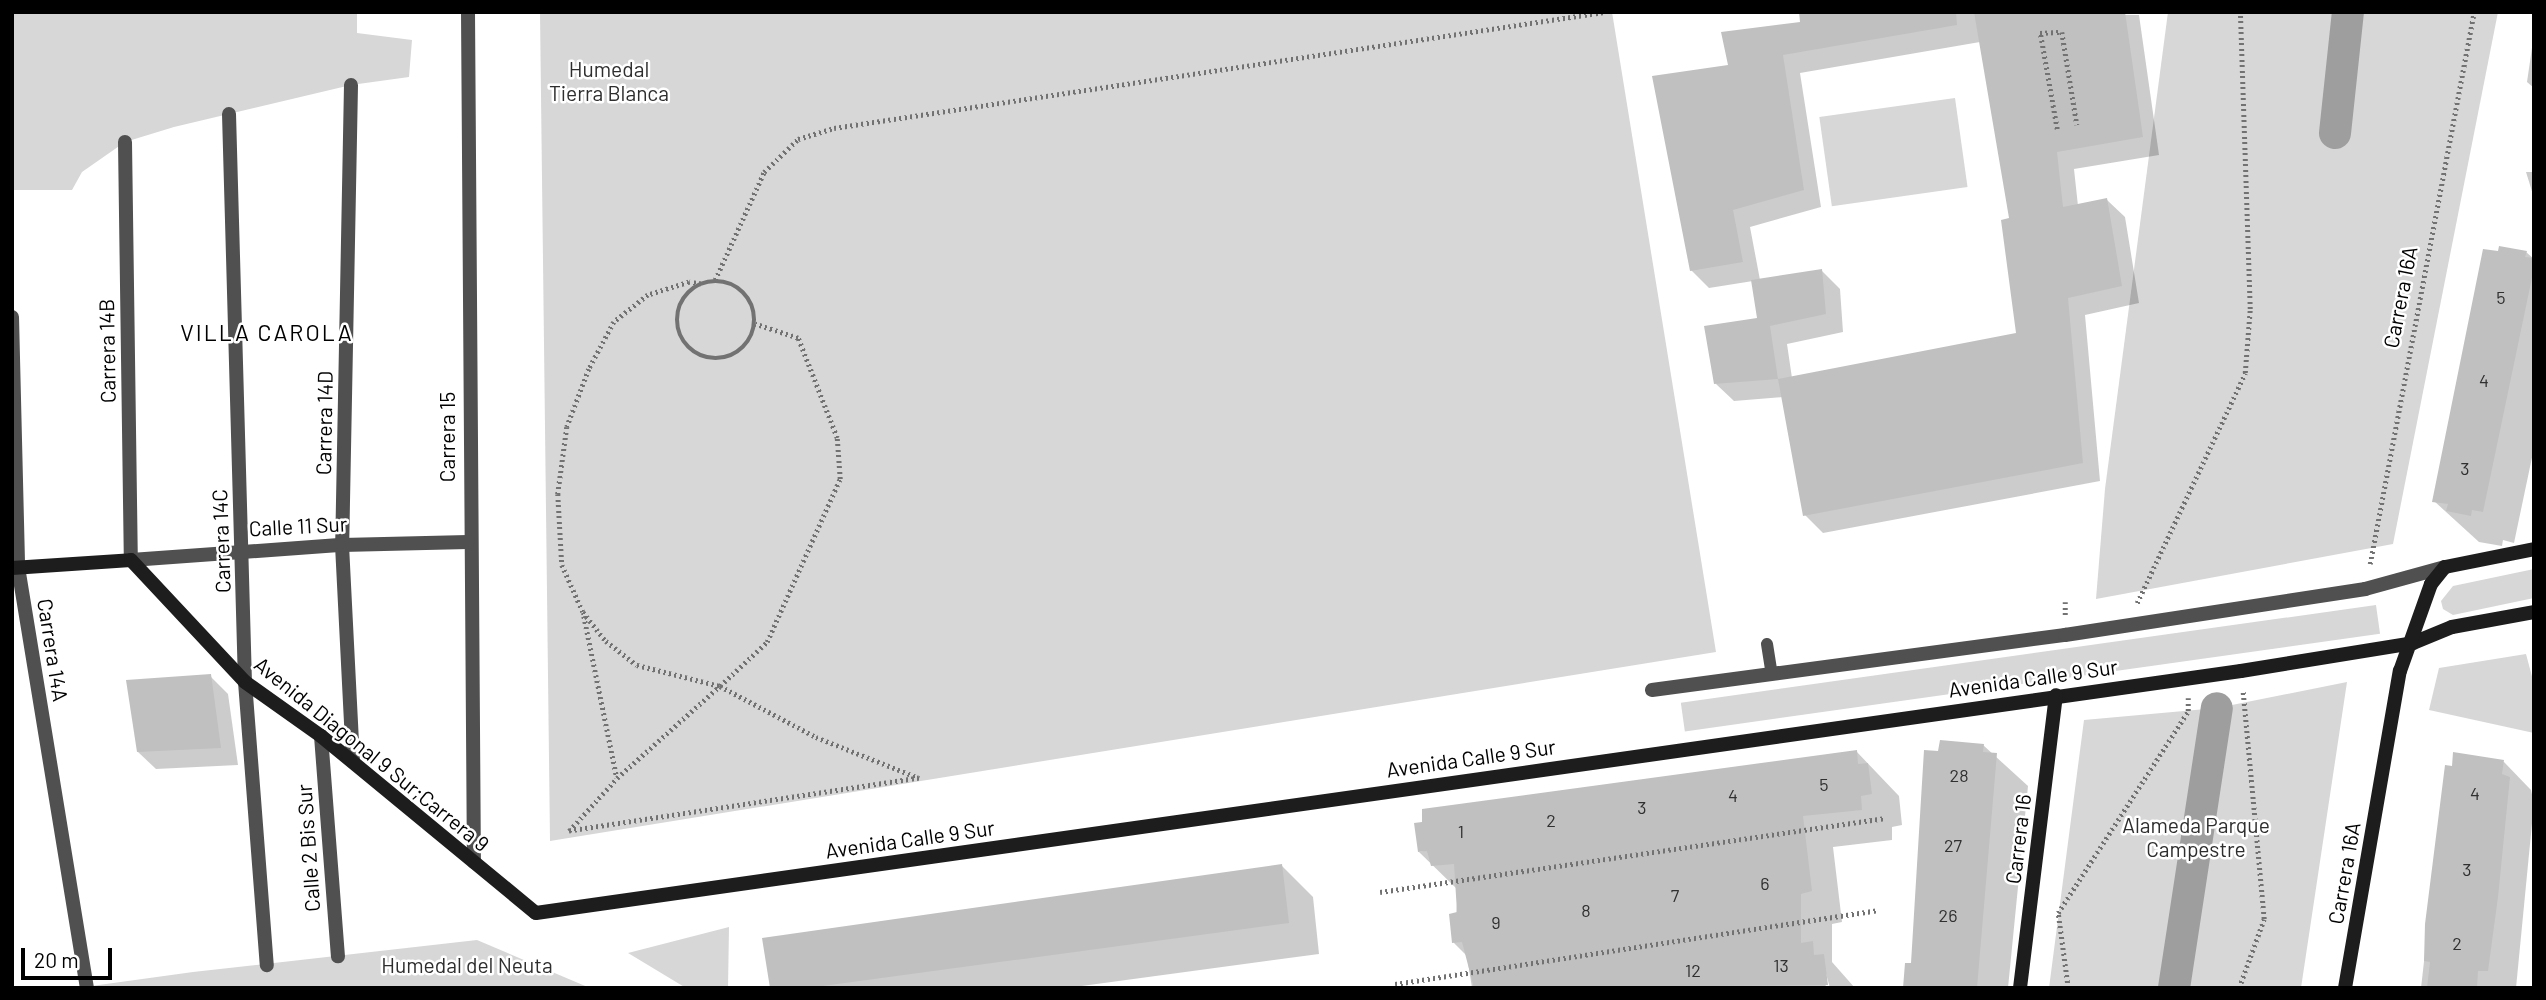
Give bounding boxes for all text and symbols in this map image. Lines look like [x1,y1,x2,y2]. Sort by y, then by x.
park label: Humedal Tierra Blanca [549,56,669,106]
street label: Carrera 16A [2378,244,2422,350]
house number: 5 [2496,286,2506,308]
street label: Carrera 14B [93,299,121,403]
district label: VILLA CAROLA [182,318,352,346]
house number: 4 [2479,369,2489,391]
street label: Carrera 14D [310,371,338,475]
street label: Carrera 15 [434,392,460,482]
house number: 3 [2460,457,2470,479]
street label: Carrera 14C [207,489,235,593]
street label: Calle 11 Sur [248,511,348,541]
street label: Carrera 14A [32,597,74,703]
street label: Avenida Diagonal 9 Sur;Carrera 9 [249,651,495,857]
street label: Avenida Calle 9 Sur [1947,654,2119,702]
street label: Avenida Calle 9 Sur [1385,734,1557,782]
house number: 28 [1949,764,1969,786]
house number: 5 [1819,773,1829,795]
house number: 4 [2470,782,2480,804]
street label: Calle 2 Bis Sur [291,783,325,913]
house number: 4 [1728,784,1738,806]
street label: Carrera 16 [2000,793,2036,885]
house number: 3 [1637,796,1647,818]
house number: 2 [1546,809,1556,831]
park label: Alameda Parque Campestre [2122,812,2270,862]
street label: Avenida Calle 9 Sur [824,815,996,863]
house number: 1 [1458,820,1464,842]
street label: Carrera 16A [2323,820,2365,926]
house number: 27 [1944,834,1962,856]
house number: 3 [2462,858,2472,880]
house number: 6 [1760,872,1770,894]
house number: 7 [1671,884,1679,906]
house number: 8 [1581,899,1591,921]
house number: 26 [1939,904,1957,926]
house number: 9 [1491,911,1501,933]
house number: 2 [2452,932,2462,954]
scale bar [24,934,116,978]
text: 20 m [34,947,79,972]
park label: Humedal del Neuta [381,952,553,978]
house number: 13 [1773,954,1789,976]
house number: 12 [1685,959,1701,981]

